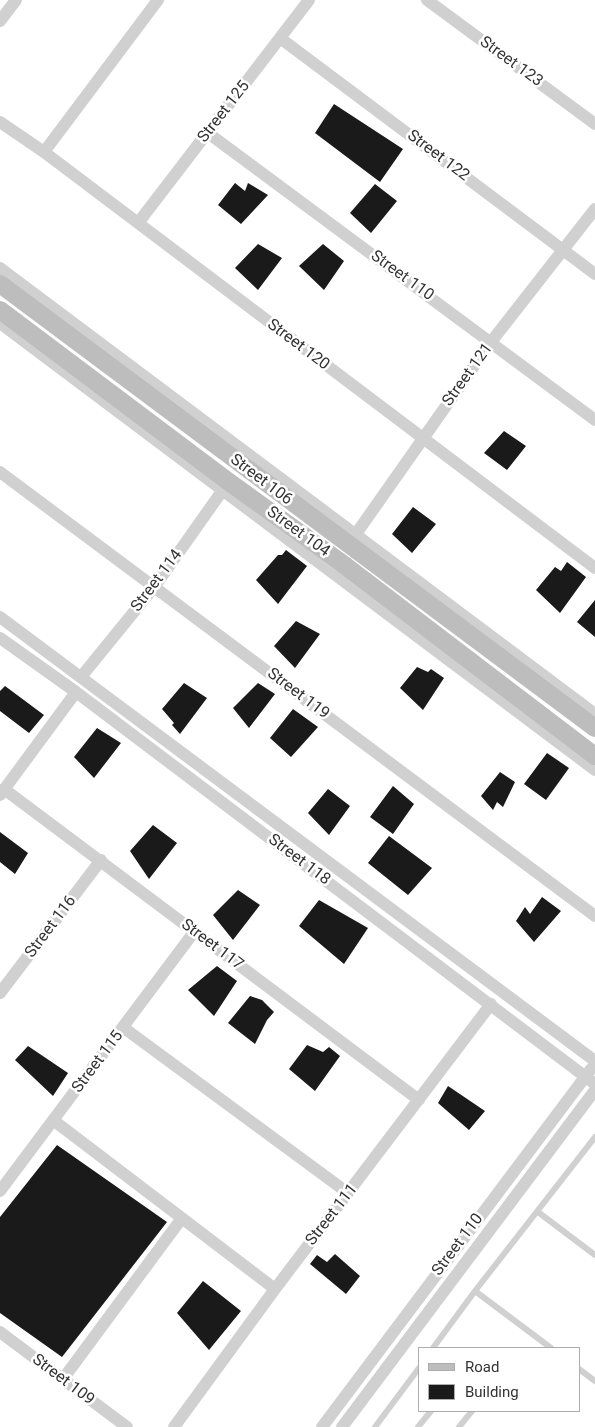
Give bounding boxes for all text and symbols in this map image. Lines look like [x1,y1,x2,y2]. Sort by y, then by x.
street label: Street 123 [476,33,546,91]
street label: Street 125 [194,77,254,147]
street label: Street 122 [403,126,473,186]
street label: Street 110 [367,247,437,305]
street label: Street 120 [263,315,333,375]
street label: Street 121 [439,340,497,410]
street label: Street 106 [226,450,296,510]
street label: Street 104 [263,503,333,561]
street label: Street 114 [127,546,187,616]
street label: Street 119 [263,664,333,724]
street label: Street 118 [264,830,334,890]
street label: Street 116 [21,892,81,962]
street label: Street 117 [177,915,247,975]
street label: Street 115 [68,1027,128,1097]
street label: Street 111 [302,1180,362,1250]
street label: Street 110 [428,1210,488,1280]
legend [418,1347,580,1412]
street label: Street 109 [28,1350,98,1410]
text: Road [465,1358,499,1376]
text: Building [465,1383,519,1401]

